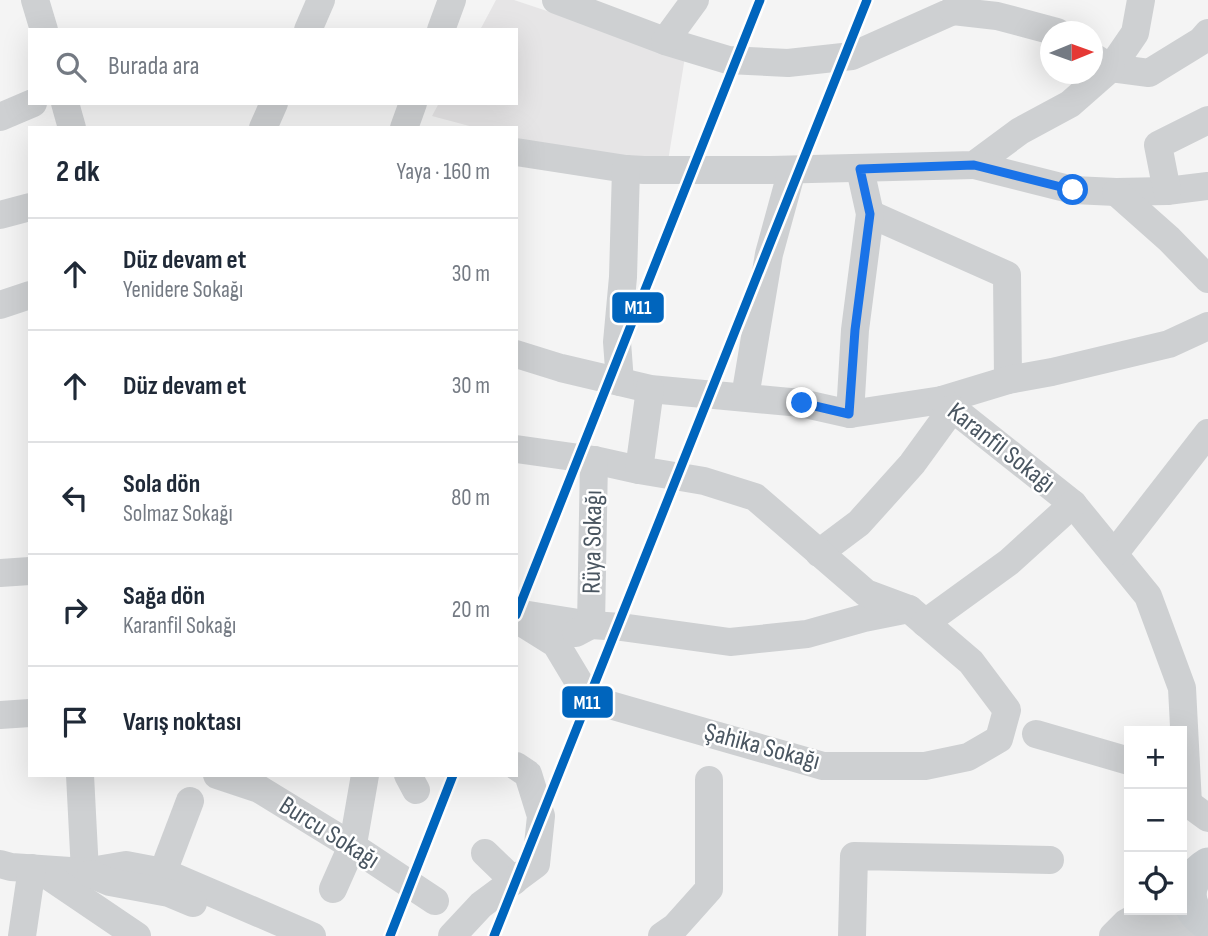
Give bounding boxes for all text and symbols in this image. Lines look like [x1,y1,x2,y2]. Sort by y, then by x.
north arrow [1040,21,1103,84]
search box [28,28,518,105]
icon: search [52,48,90,86]
text: Burada ara [108,51,200,82]
text: 2 dk [56,154,100,190]
text: Yaya · 160 m [397,158,490,186]
route start [1057,174,1088,205]
text: Düz devam et [123,245,246,276]
icon: ahead [56,255,94,293]
text: 30 m [452,260,490,288]
text: Yenidere Sokağı [123,276,243,304]
line badge: M11 [611,291,665,324]
text: M11 [625,297,652,320]
icon: ahead [56,367,94,405]
text: Düz devam et [123,371,246,402]
text: 30 m [452,372,490,400]
route end [786,387,817,418]
street label: Karanfil Sokağı [941,396,1061,500]
text: Sola dön [123,469,200,500]
icon: left [56,479,94,517]
text: 80 m [451,484,490,512]
street label: Rüya Sokağı [577,490,609,594]
text: Solmaz Sokağı [123,500,233,528]
text: Sağa dön [123,581,205,612]
icon: right [56,591,94,629]
text: 20 m [452,596,490,624]
text: Karanfil Sokağı [123,612,236,640]
line badge: M11 [561,685,614,719]
text: M11 [574,692,601,715]
icon: arrive [56,703,94,741]
text: Varış noktası [123,707,241,738]
street label: Şahika Sokağı [701,717,823,777]
map controls [1124,726,1187,915]
button: + [1124,726,1187,789]
button: − [1124,789,1187,852]
street label: Burcu Sokağı [273,790,385,876]
button: locate [1124,852,1187,915]

